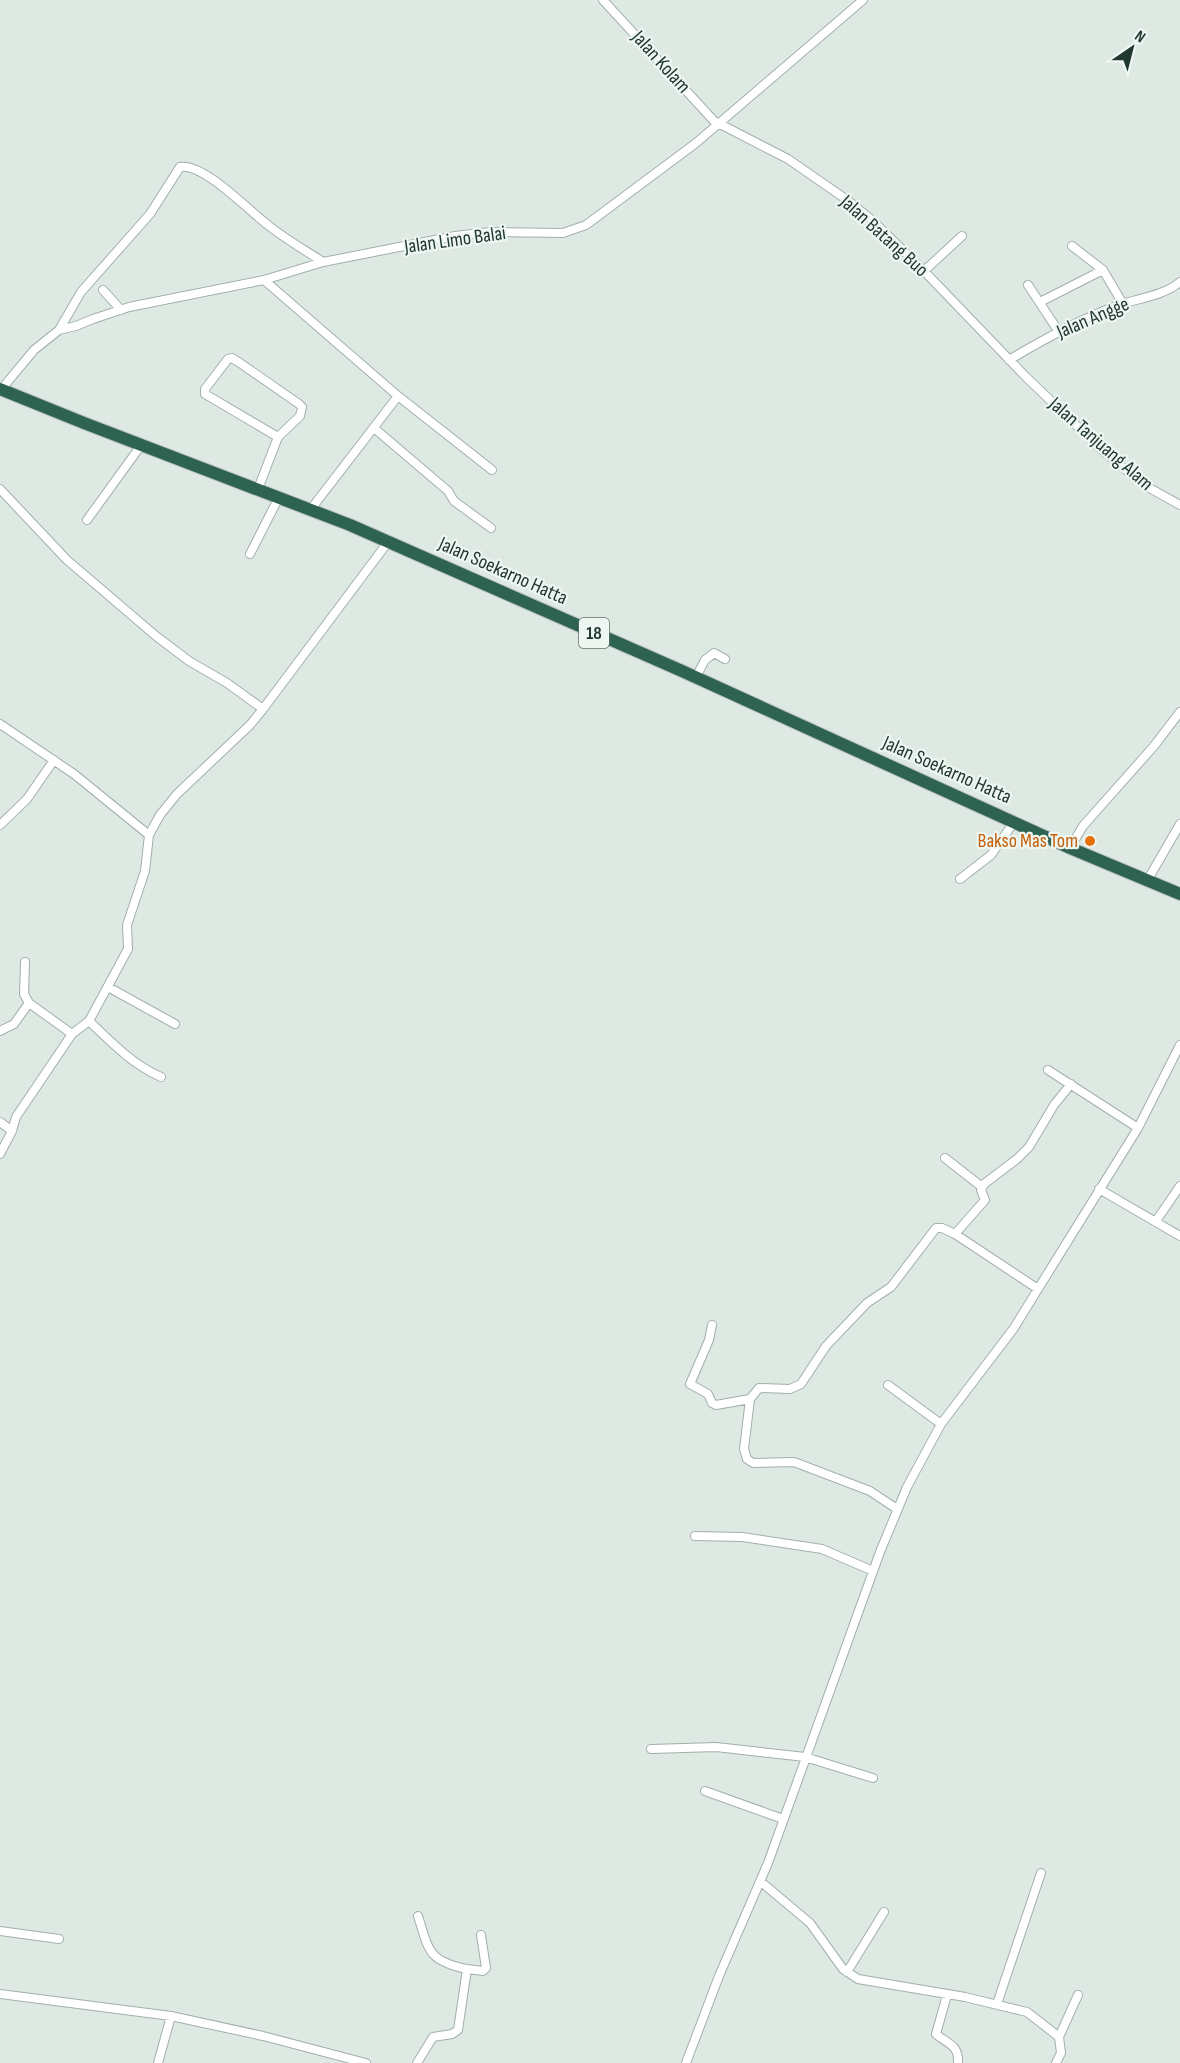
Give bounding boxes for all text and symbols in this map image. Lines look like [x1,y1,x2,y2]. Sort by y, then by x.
north arrow [1102,18,1162,78]
street label: Jalan Kolam [626,25,695,98]
text: N [1131,27,1149,47]
street label: Jalan Batang Buo [834,189,933,282]
street label: Jalan Limo Balai [402,221,507,259]
street label: Jalan Angge [1052,292,1133,344]
street label: Jalan Tanjuang Alam [1043,391,1158,496]
street label: Jalan Soekarno Hatta [434,531,571,610]
road number: 18 [579,618,609,648]
street label: Jalan Soekarno Hatta [878,730,1015,809]
place label: Bakso Mas Tom [977,829,1078,853]
marker: Bakso Mas Tom [1083,834,1097,848]

